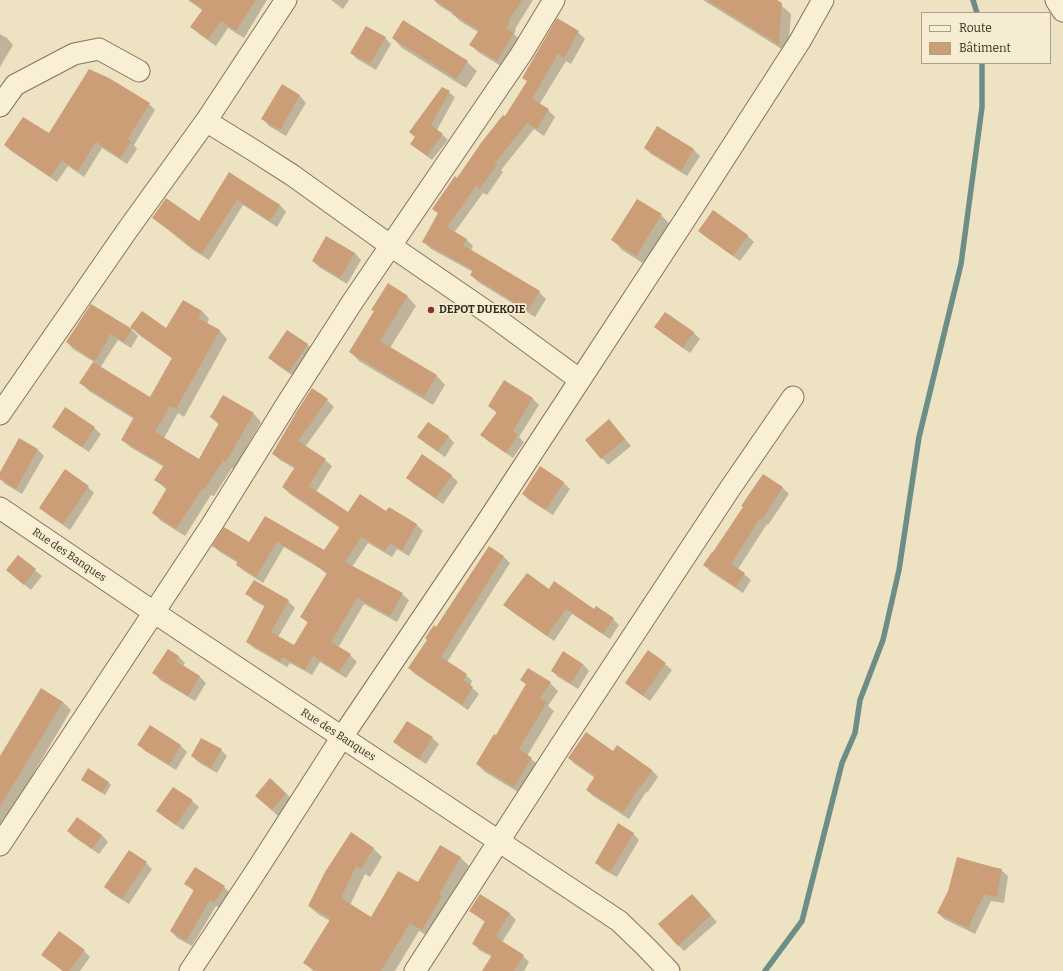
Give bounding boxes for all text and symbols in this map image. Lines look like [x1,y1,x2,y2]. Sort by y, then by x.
legend [921,12,1051,64]
text: Route [959,21,992,35]
text: Bâtiment [959,41,1011,55]
place label: DEPOT DUEKOIE [439,303,525,317]
marker: DEPOT DUEKOIE [426,305,436,315]
street label: Rue des Banques [30,525,108,585]
street label: Rue des Banques [298,706,378,764]

